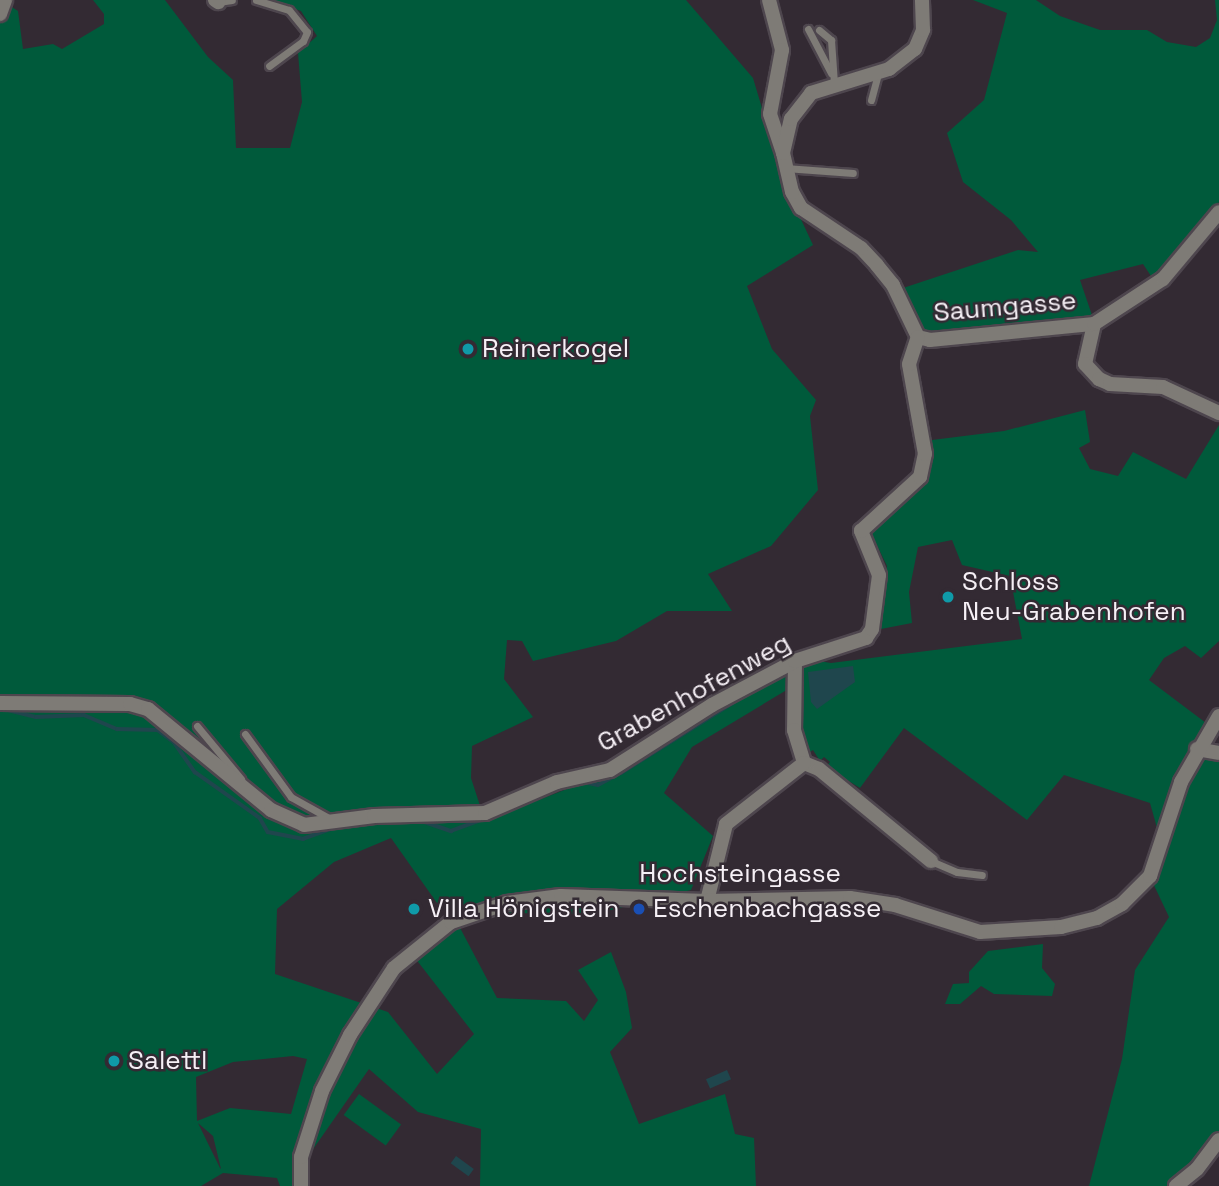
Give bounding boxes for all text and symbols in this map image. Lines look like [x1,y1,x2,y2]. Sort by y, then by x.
street label: Saumgasse [932,285,1078,329]
place label: Reinerkogel [482,333,629,365]
marker: Reinerkogel [460,341,476,357]
place label: Schloss Neu-Grabenhofen [962,566,1186,628]
marker: Schloss Neu-Grabenhofen [940,589,956,605]
street label: Grabenhofenweg [592,627,796,759]
street label: Hochsteingasse [639,858,841,890]
place label: Villa Hönigstein [428,893,620,925]
place label: Eschenbachgasse [653,893,881,925]
marker: Villa Hönigstein [406,901,422,917]
marker: Eschenbachgasse [631,901,647,917]
place label: Salettl [128,1045,207,1077]
marker: Salettl [106,1053,122,1069]

